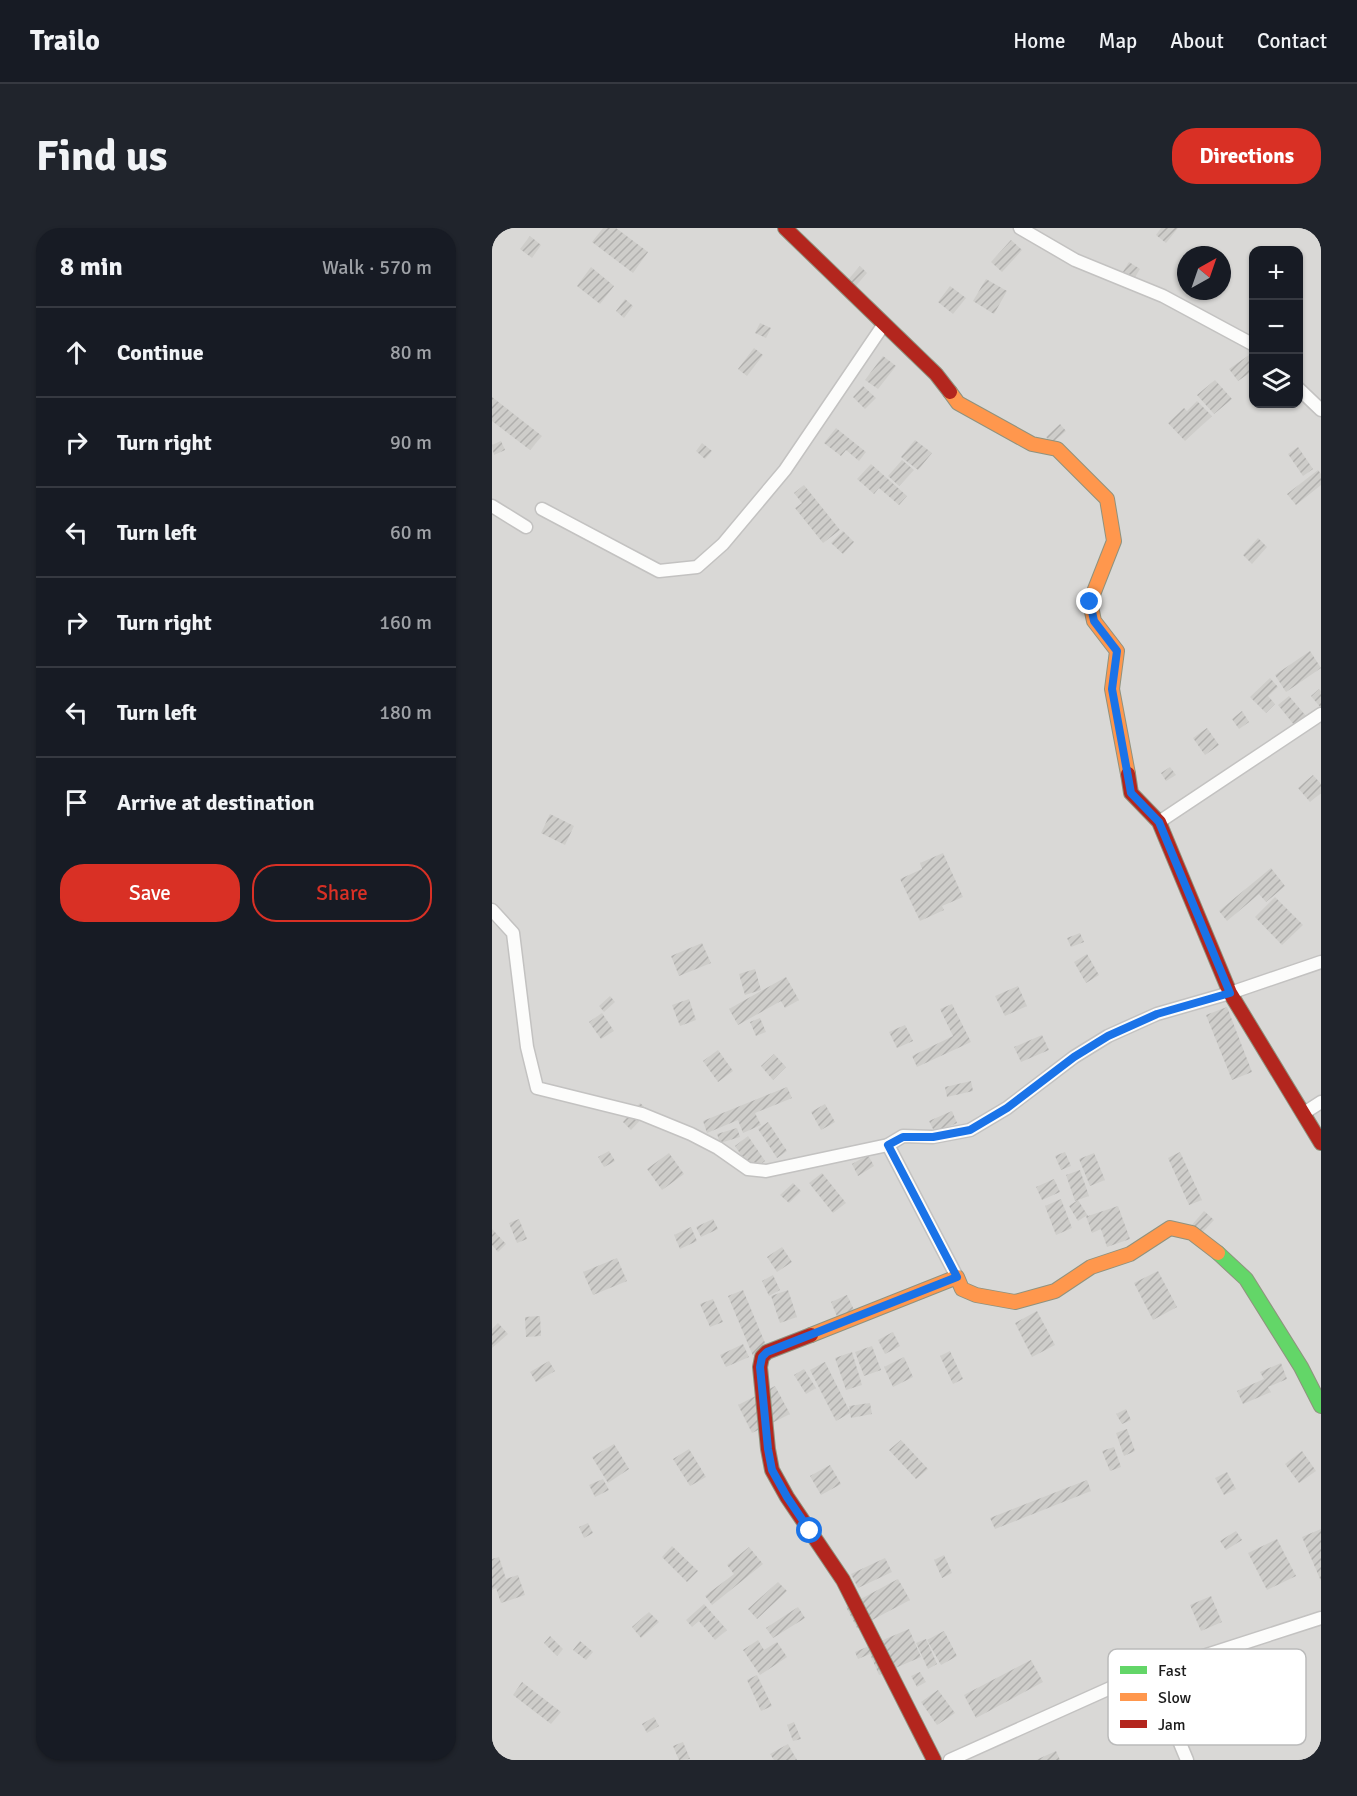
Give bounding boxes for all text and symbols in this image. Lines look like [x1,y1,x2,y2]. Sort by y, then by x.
text: Trailo [30,24,100,58]
text: Home [1013,28,1066,54]
text: Map [1099,28,1137,54]
text: About [1170,28,1224,54]
text: Contact [1257,28,1327,54]
button: Directions [1172,128,1321,184]
text: Find us [36,131,167,182]
north arrow [1177,246,1231,300]
map controls [1249,246,1303,408]
button: + [1249,246,1303,300]
text: 8 min [60,251,123,283]
text: Walk · 570 m [322,255,432,280]
button: − [1249,300,1303,354]
icon: ahead [60,336,93,369]
text: Continue [117,339,204,366]
text: 80 m [390,340,432,365]
button: layers [1249,354,1303,408]
icon: right [60,426,93,459]
text: Turn right [117,429,212,456]
text: 90 m [390,430,432,455]
icon: left [60,516,93,549]
text: Turn left [117,519,197,546]
text: 60 m [390,520,432,545]
route end [1076,588,1102,614]
icon: right [60,606,93,639]
text: Turn right [117,609,212,636]
text: 160 m [379,610,432,635]
icon: left [60,696,93,729]
text: Turn left [117,699,197,726]
text: 180 m [379,700,432,725]
icon: arrive [60,786,93,819]
text: Arrive at destination [117,789,314,816]
button: Save [60,864,240,922]
button: Share [252,864,432,922]
route start [796,1517,822,1543]
legend [1108,1649,1306,1745]
text: Fast [1158,1661,1187,1681]
text: Slow [1158,1688,1192,1708]
text: Jam [1158,1715,1186,1735]

